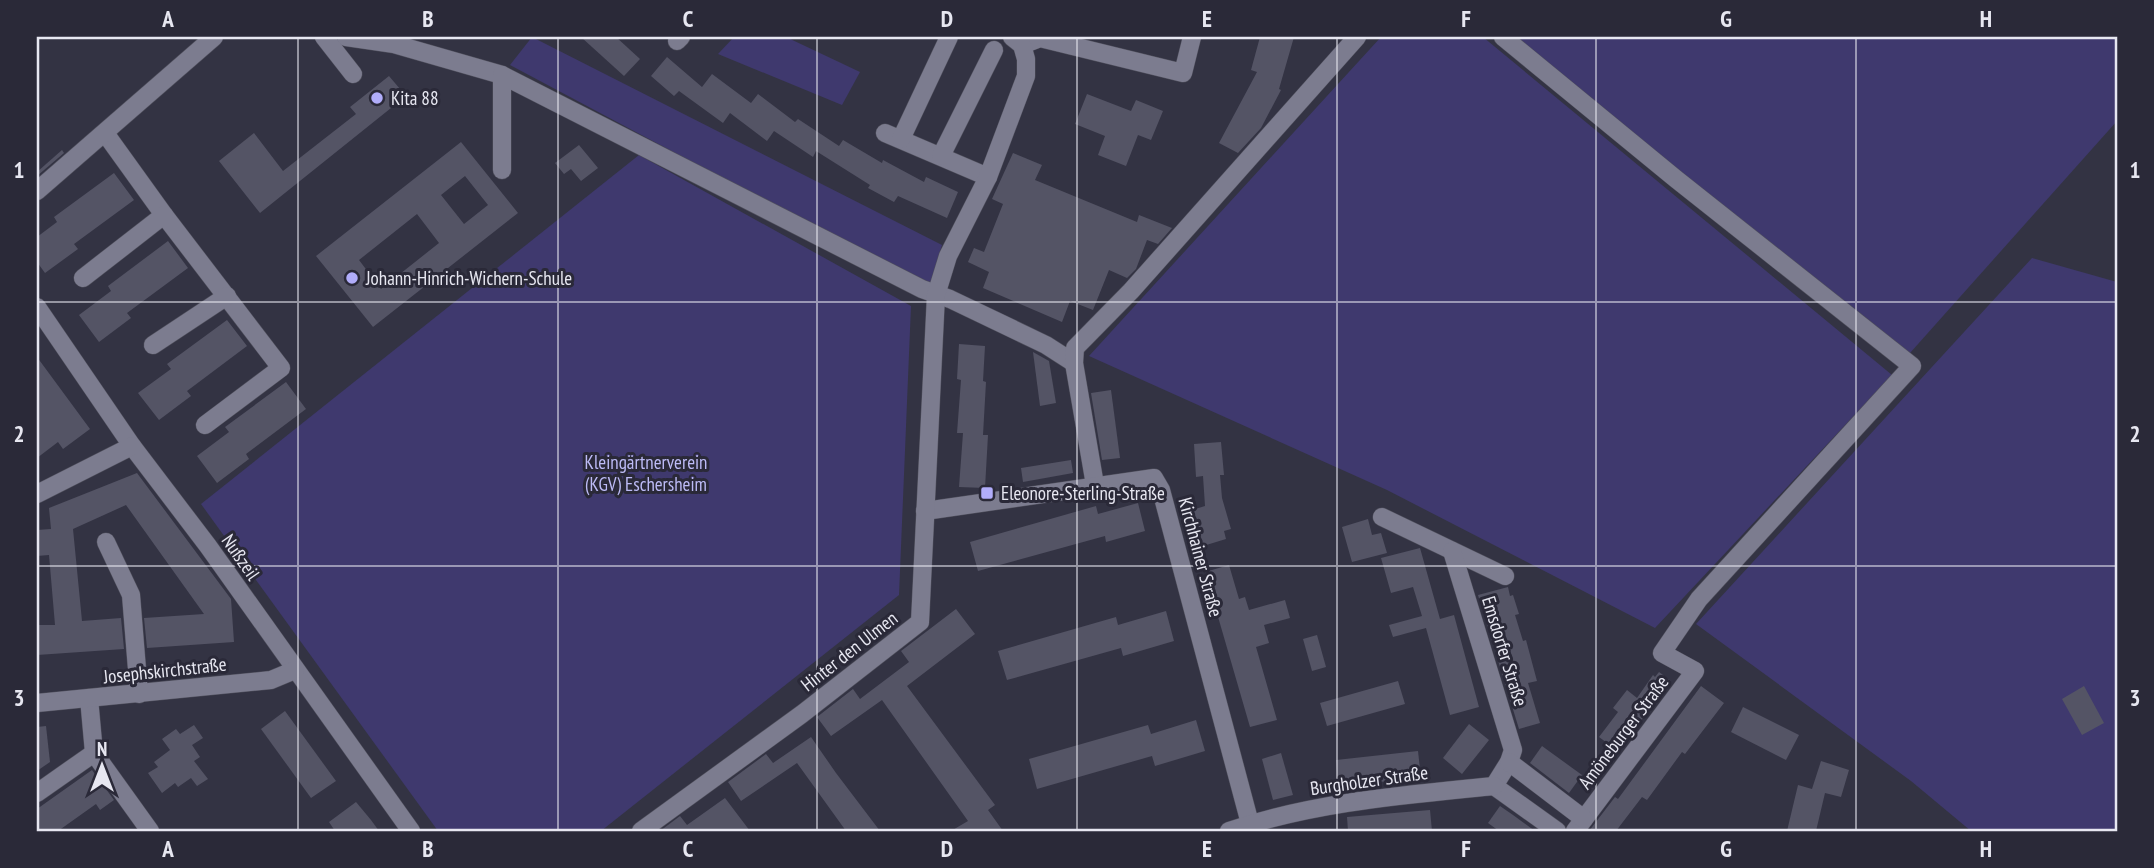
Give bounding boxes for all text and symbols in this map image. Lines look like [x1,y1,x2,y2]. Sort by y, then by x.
text: A [161,4,174,33]
text: B [422,4,434,33]
text: C [683,4,694,33]
text: D [941,4,953,33]
text: E [1202,4,1212,33]
text: F [1461,4,1471,33]
text: G [1720,4,1732,33]
text: H [1980,4,1992,33]
place label: Kita 88 [391,86,438,110]
marker: Kita 88 [369,90,385,106]
text: 1 [14,155,25,184]
text: 1 [2130,155,2141,184]
place label: Johann-Hinrich-Wichern-Schule [365,266,572,290]
marker: Johann-Hinrich-Wichern-Schule [344,270,360,286]
text: 2 [14,419,25,448]
text: 2 [2130,419,2141,448]
park label: Kleingärtnerverein (KGV) Eschersheim [585,450,707,496]
place label: Eleonore-Sterling-Straße [1001,481,1165,505]
marker: Eleonore-Sterling-Straße [979,485,995,501]
street label: Kirchhainer Straße [1174,495,1228,619]
street label: Nußzeil [217,529,266,585]
street label: Emsdorfer Straße [1477,593,1533,709]
street label: Hinter den Ulmen [796,606,902,696]
street label: Josephskirchstraße [101,652,228,688]
street label: Amöneburger Straße [1572,670,1674,794]
text: 3 [14,683,25,712]
text: 3 [2130,683,2141,712]
north arrow [66,732,136,802]
text: N [97,737,107,761]
street label: Burgholzer Straße [1309,760,1430,800]
text: A [161,834,174,863]
text: B [422,834,434,863]
text: C [683,834,694,863]
text: D [941,834,953,863]
text: E [1202,834,1212,863]
text: F [1461,834,1471,863]
text: G [1720,834,1732,863]
text: H [1980,834,1992,863]

